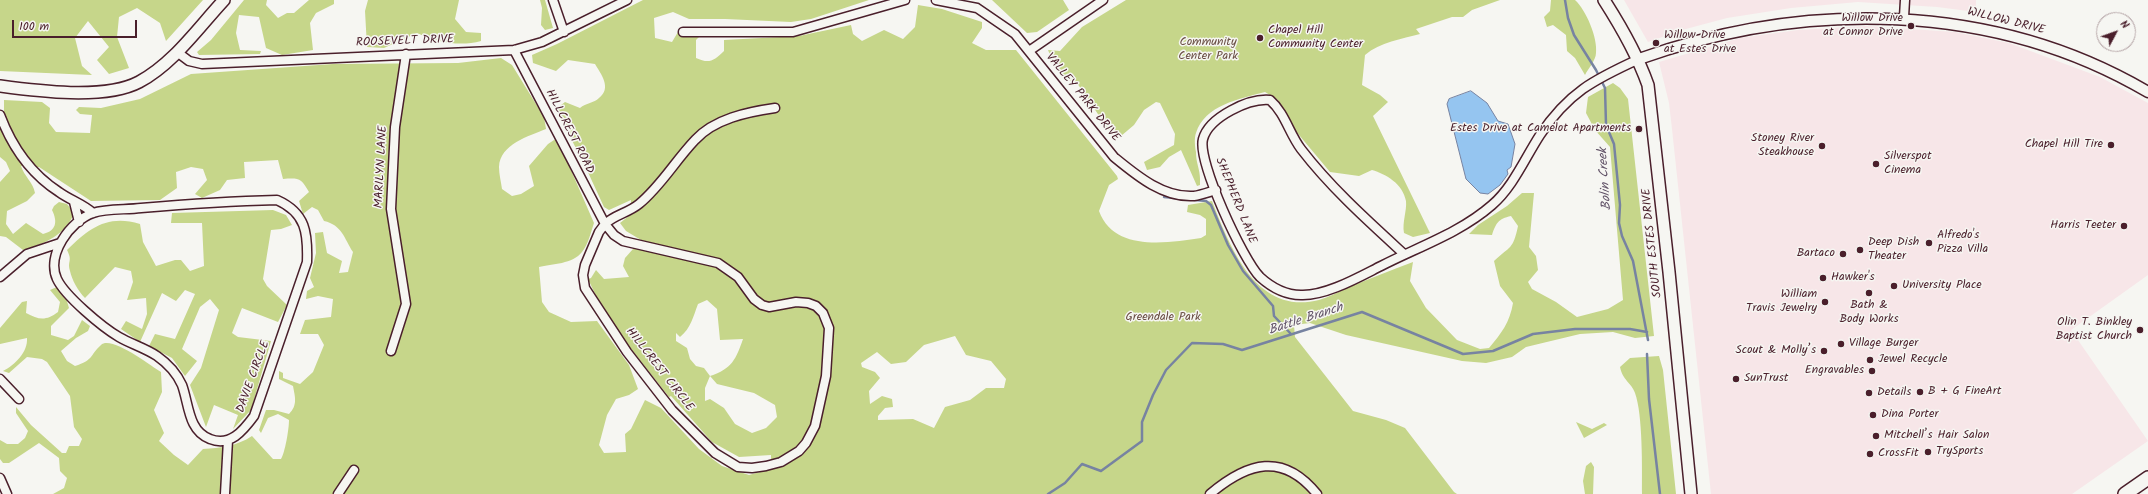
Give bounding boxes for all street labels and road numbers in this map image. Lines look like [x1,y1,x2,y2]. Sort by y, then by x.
street label: WILLOW DRIVE [1966,5,2046,39]
street label: ROOSEVELT DRIVE [356,33,454,51]
street label: VALLEY PARK DRIVE [1042,51,1122,145]
street label: HILLCREST ROAD [541,87,597,177]
street label: MARILYN LANE [373,125,391,209]
street label: SHEPHERD LANE [1211,156,1259,246]
street label: SOUTH ESTES DRIVE [1640,188,1666,298]
street label: HILLCREST CIRCLE [622,325,696,415]
street label: DAVIE CIRCLE [234,339,274,415]

